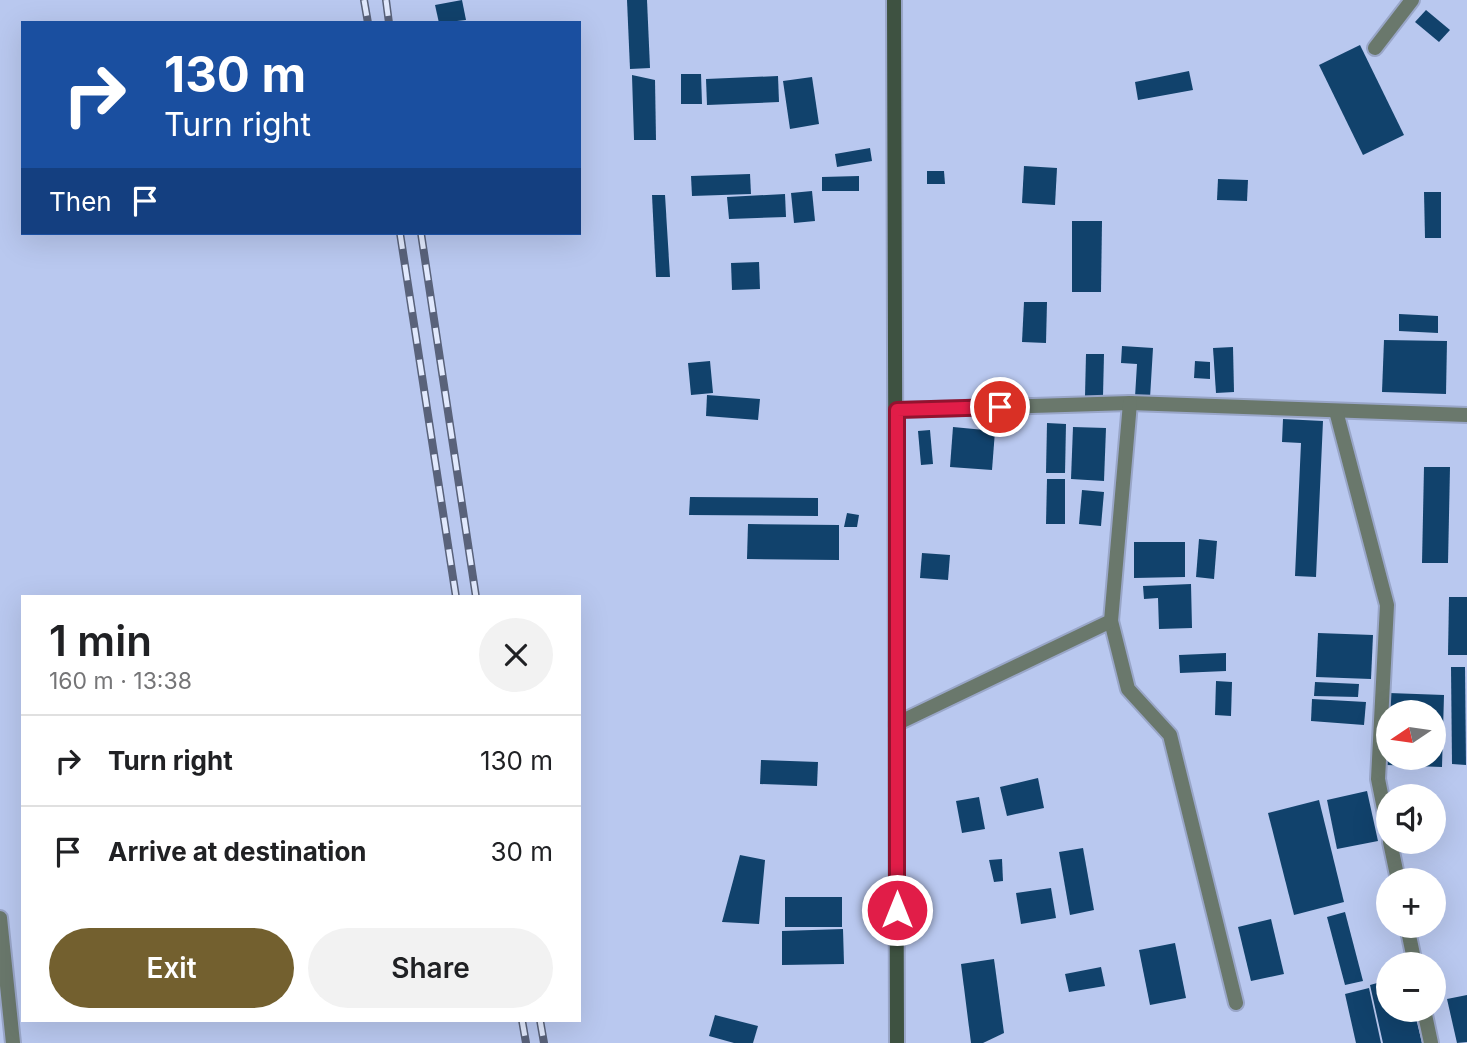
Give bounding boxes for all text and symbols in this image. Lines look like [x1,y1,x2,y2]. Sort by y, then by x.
text: 130 m [164,45,306,104]
icon: right [49,49,140,140]
text: Turn right [164,105,311,144]
icon: arrive [126,182,164,220]
text: Then [49,186,112,217]
pin [970,377,1030,437]
icon: arrive [981,388,1019,426]
text: 1 min [49,615,152,666]
button: close [479,618,553,692]
text: 160 m · 13:38 [49,667,192,695]
north arrow [1376,700,1446,770]
map controls [1376,700,1446,1022]
icon: right [49,742,87,780]
text: Turn right [108,745,233,776]
text: 130 m [480,745,553,776]
button: sound [1376,784,1446,854]
icon: arrive [49,833,87,871]
text: Arrive at destination [108,836,367,867]
text: 30 m [490,836,553,867]
button: + [1376,868,1446,938]
position arrow [860,873,934,947]
button: Exit [49,928,294,1008]
button: Share [308,928,553,1008]
button: − [1376,952,1446,1022]

